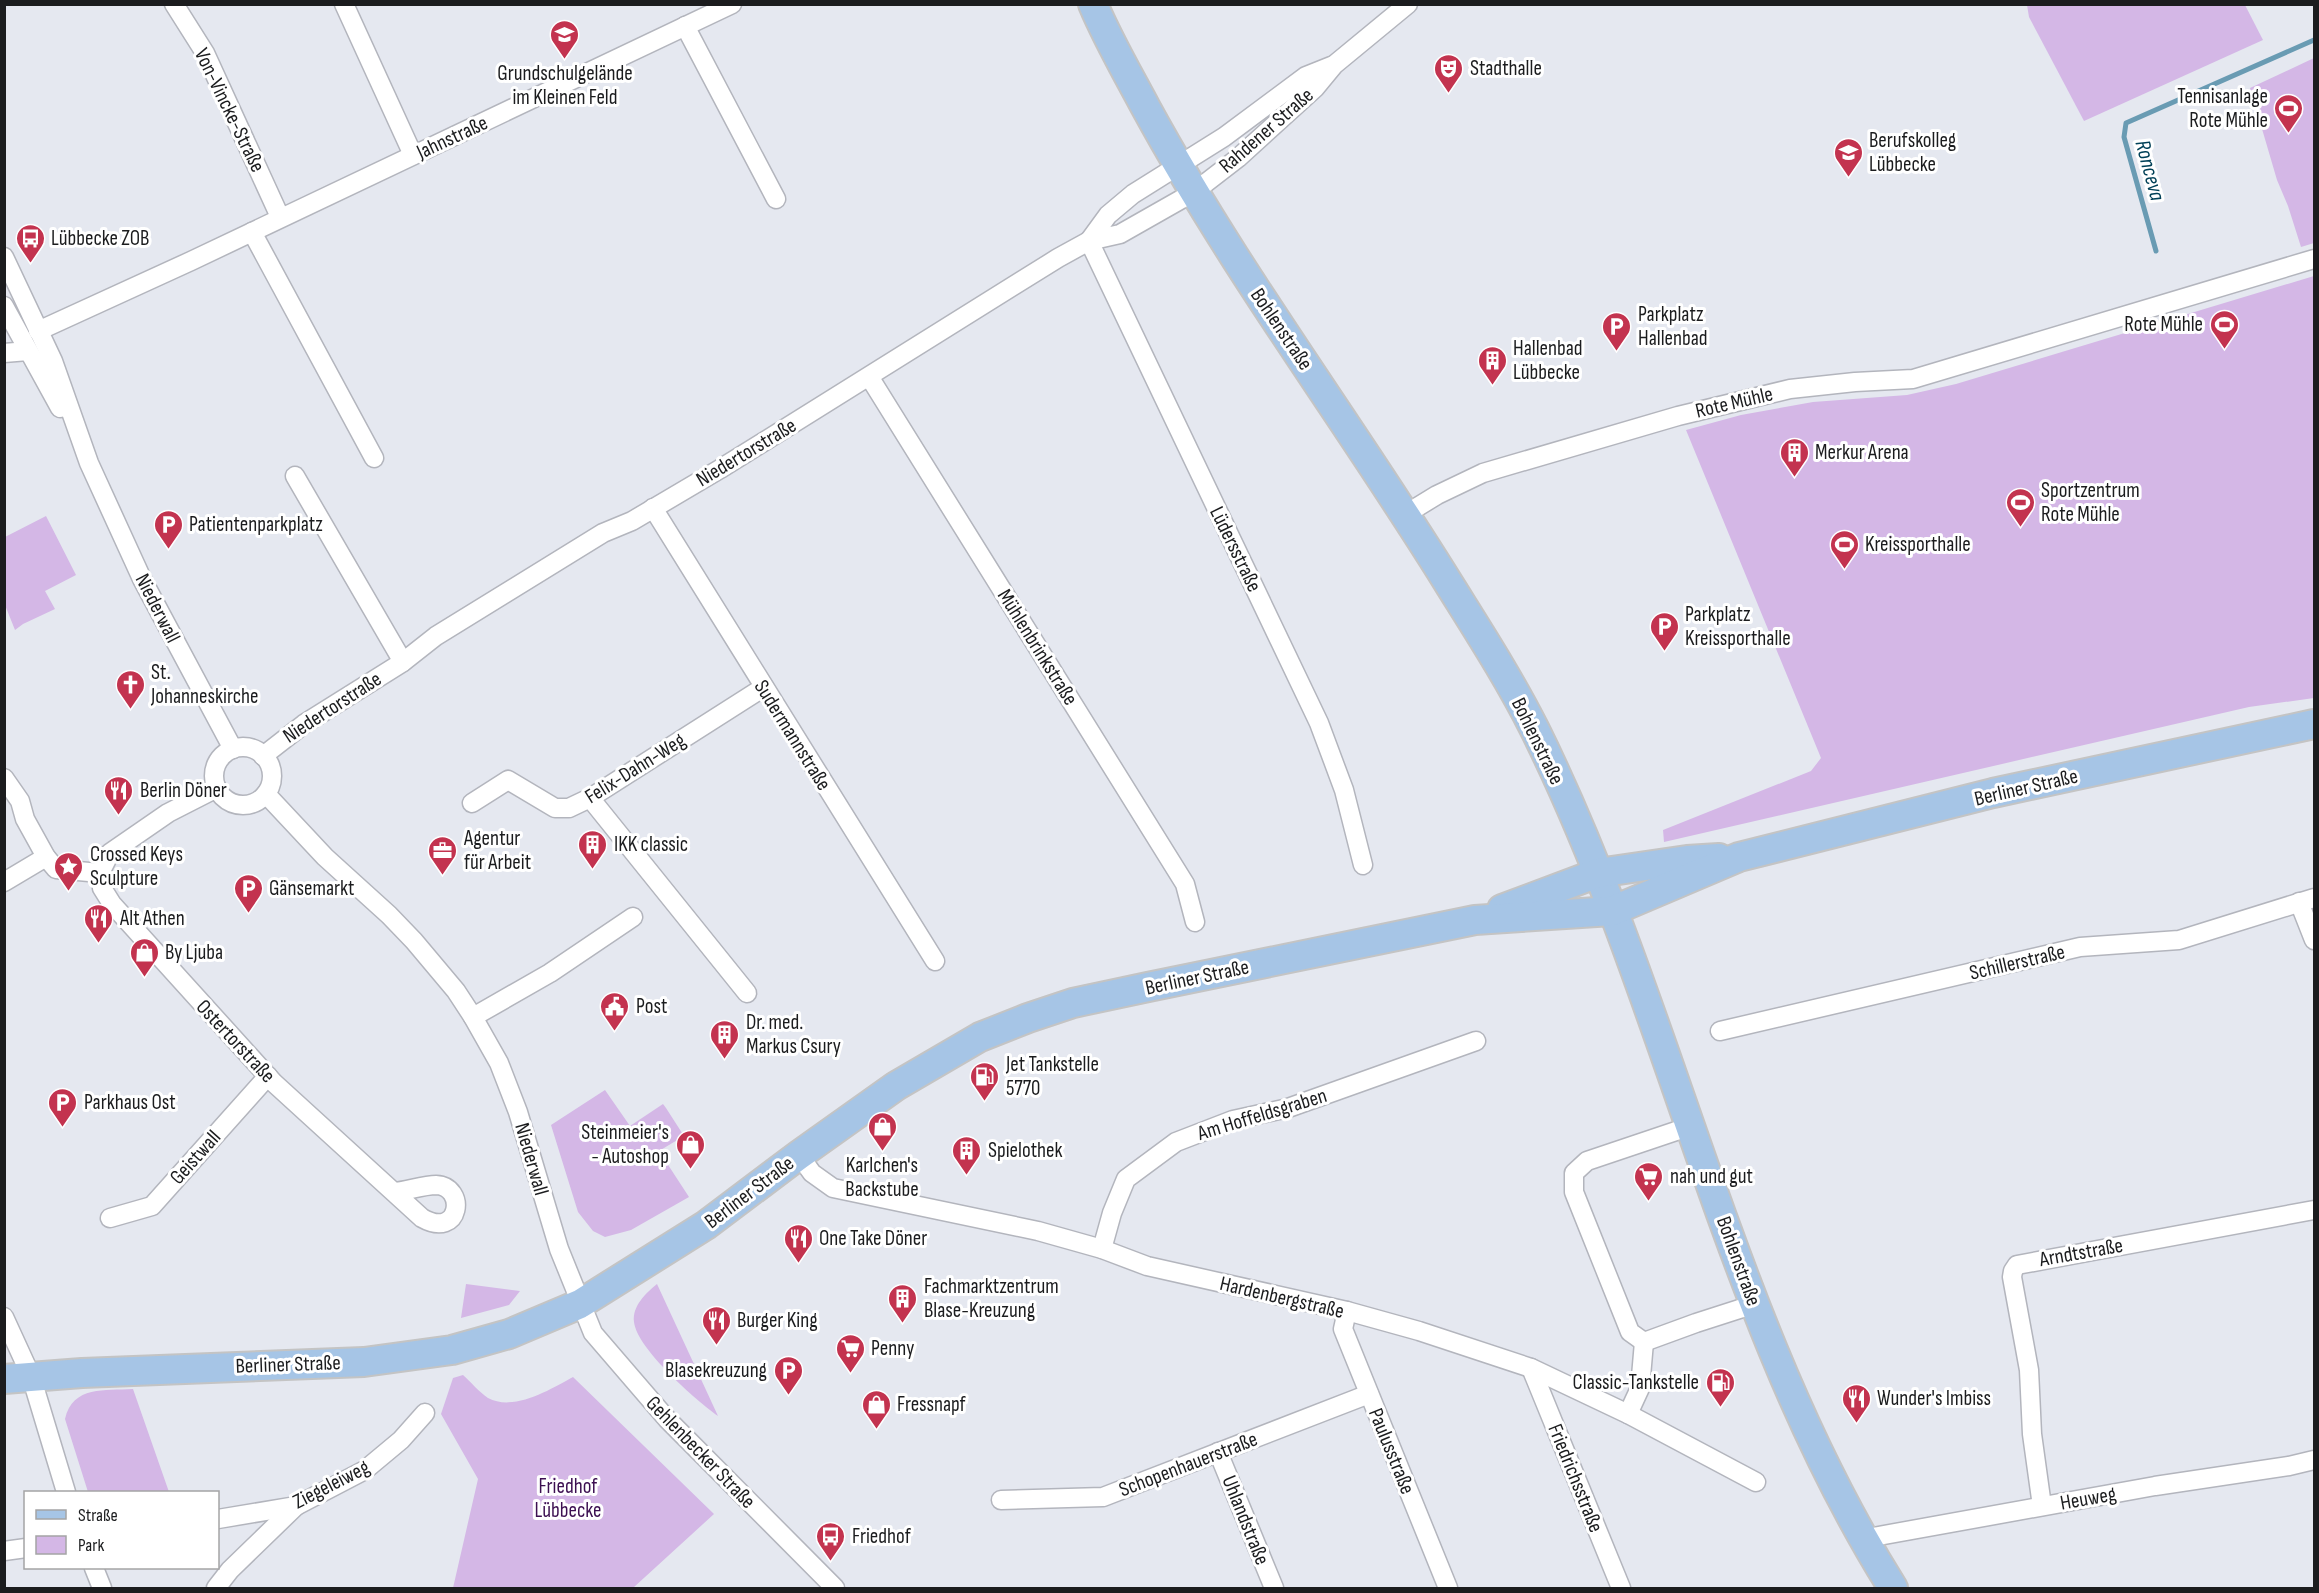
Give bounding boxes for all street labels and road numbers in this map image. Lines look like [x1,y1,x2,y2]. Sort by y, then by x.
street label: Von-Vincke-Straße [189,44,270,176]
street label: Rahdener Straße [1214,83,1319,178]
street label: Jahnstraße [412,110,492,165]
street label: Bohlenstraße [1245,284,1318,375]
street label: Rote Mühle [1693,381,1775,424]
street label: Niedertorstraße [692,413,801,492]
street label: Lüdersstraße [1204,503,1267,596]
street label: Niederwall [130,570,185,647]
street label: Mühlenbrinkstraße [992,585,1083,710]
street label: Niedertorstraße [278,666,386,748]
street label: Sudermannstraße [749,675,836,795]
street label: Bohlenstraße [1506,694,1569,789]
street label: Felix-Dahn-Weg [581,728,690,809]
street label: Berliner Straße [1972,763,2080,812]
street label: Schillerstraße [1967,939,2067,986]
street label: Berliner Straße [1143,954,1251,1001]
street label: Ostertorstraße [191,995,280,1088]
street label: Am Hoffeldsgraben [1193,1083,1330,1146]
street label: Niederwall [509,1120,554,1198]
street label: Geistwall [165,1125,226,1190]
street label: Berliner Straße [700,1151,799,1234]
street label: Bohlenstraße [1711,1213,1766,1309]
street label: Arndtstraße [2036,1233,2125,1272]
street label: Hardenbergstraße [1217,1271,1346,1324]
street label: Berliner Straße [235,1350,341,1379]
street label: Gehlenbecker Straße [641,1391,761,1514]
street label: Paulusstraße [1363,1405,1420,1498]
street label: Friedrichsstraße [1542,1420,1609,1536]
street label: Schopenhauerstraße [1115,1427,1261,1502]
street label: Ziegeleiweg [289,1455,374,1514]
street label: Uhlandstraße [1216,1472,1275,1568]
street label: Heuweg [2058,1481,2118,1516]

